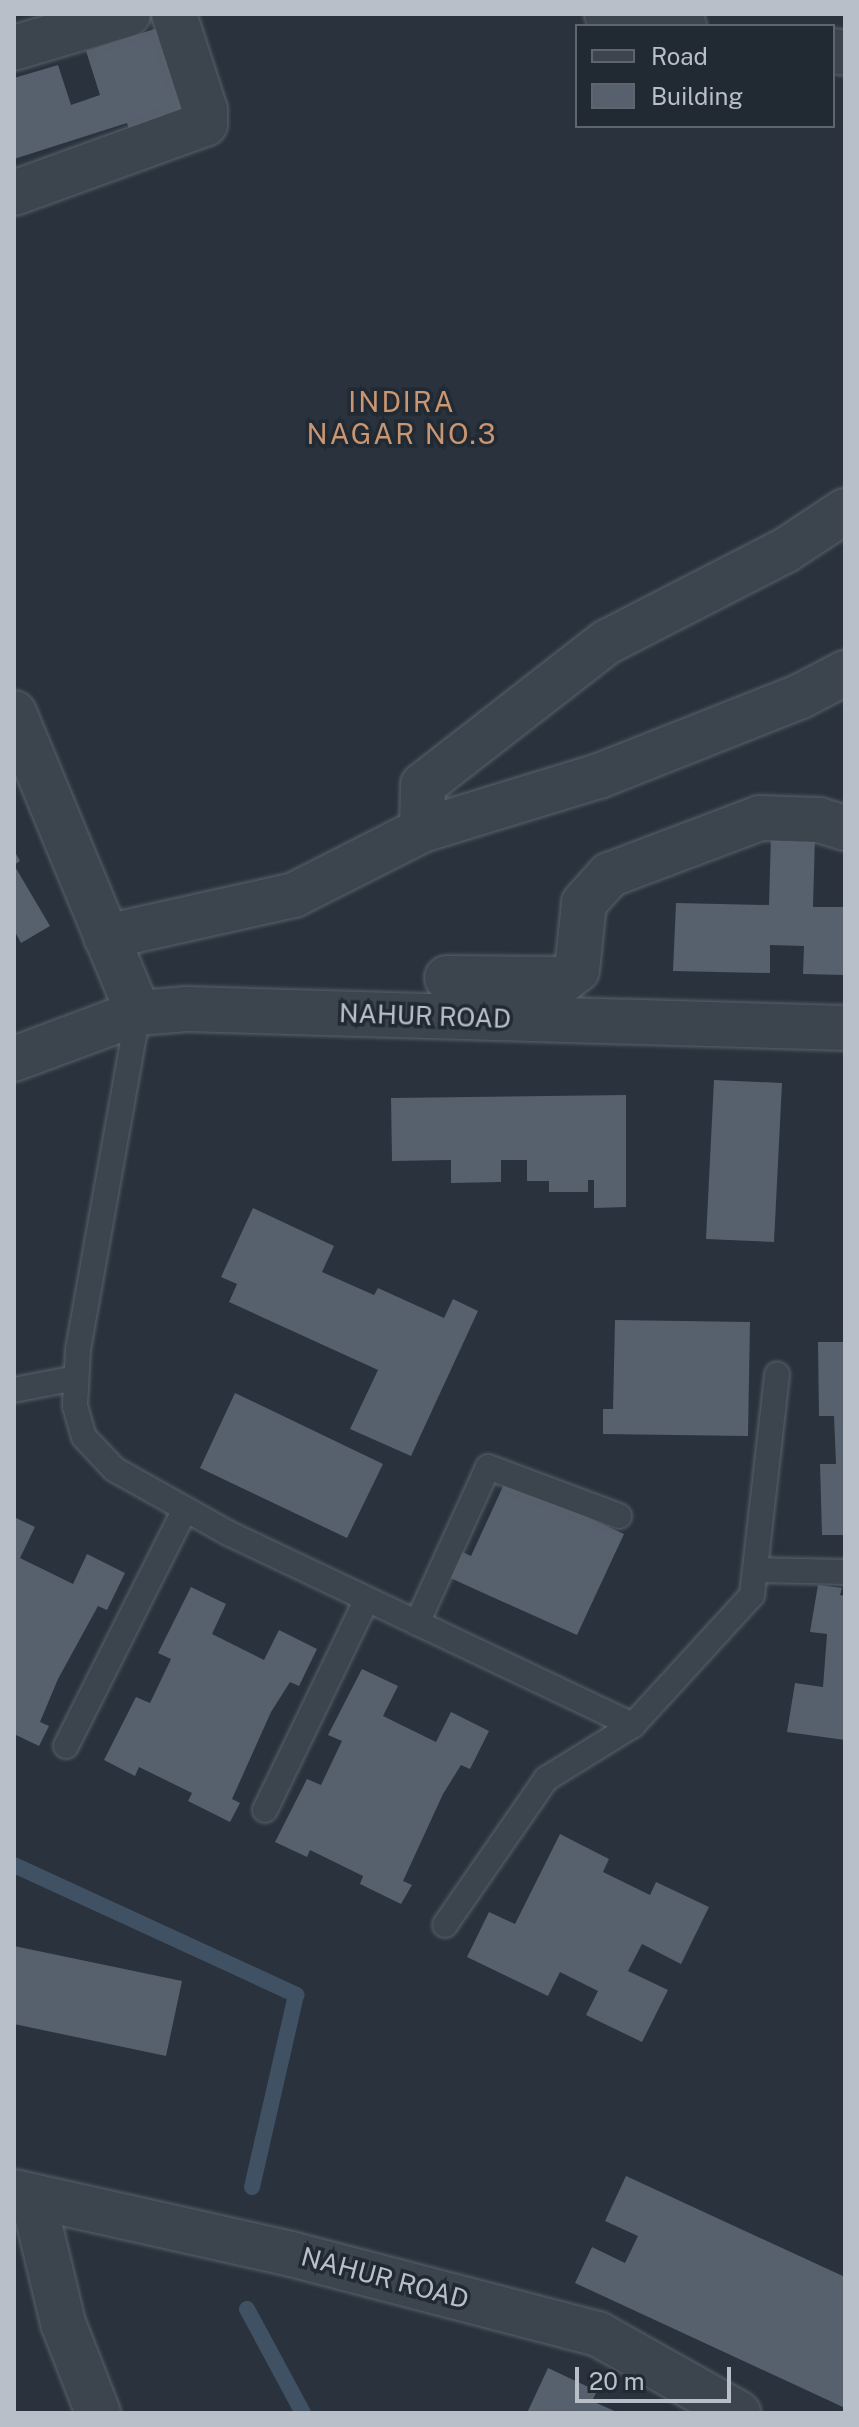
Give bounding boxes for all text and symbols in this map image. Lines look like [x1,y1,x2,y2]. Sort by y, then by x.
legend [575,24,835,128]
text: Road [651,42,708,70]
text: Building [651,82,743,110]
district label: INDIRA NAGAR NO.3 [307,385,497,451]
street label: NAHUR ROAD [339,997,511,1035]
street label: NAHUR ROAD [298,2241,472,2315]
scale bar [579,2351,735,2401]
text: 20 m [589,2367,645,2395]

